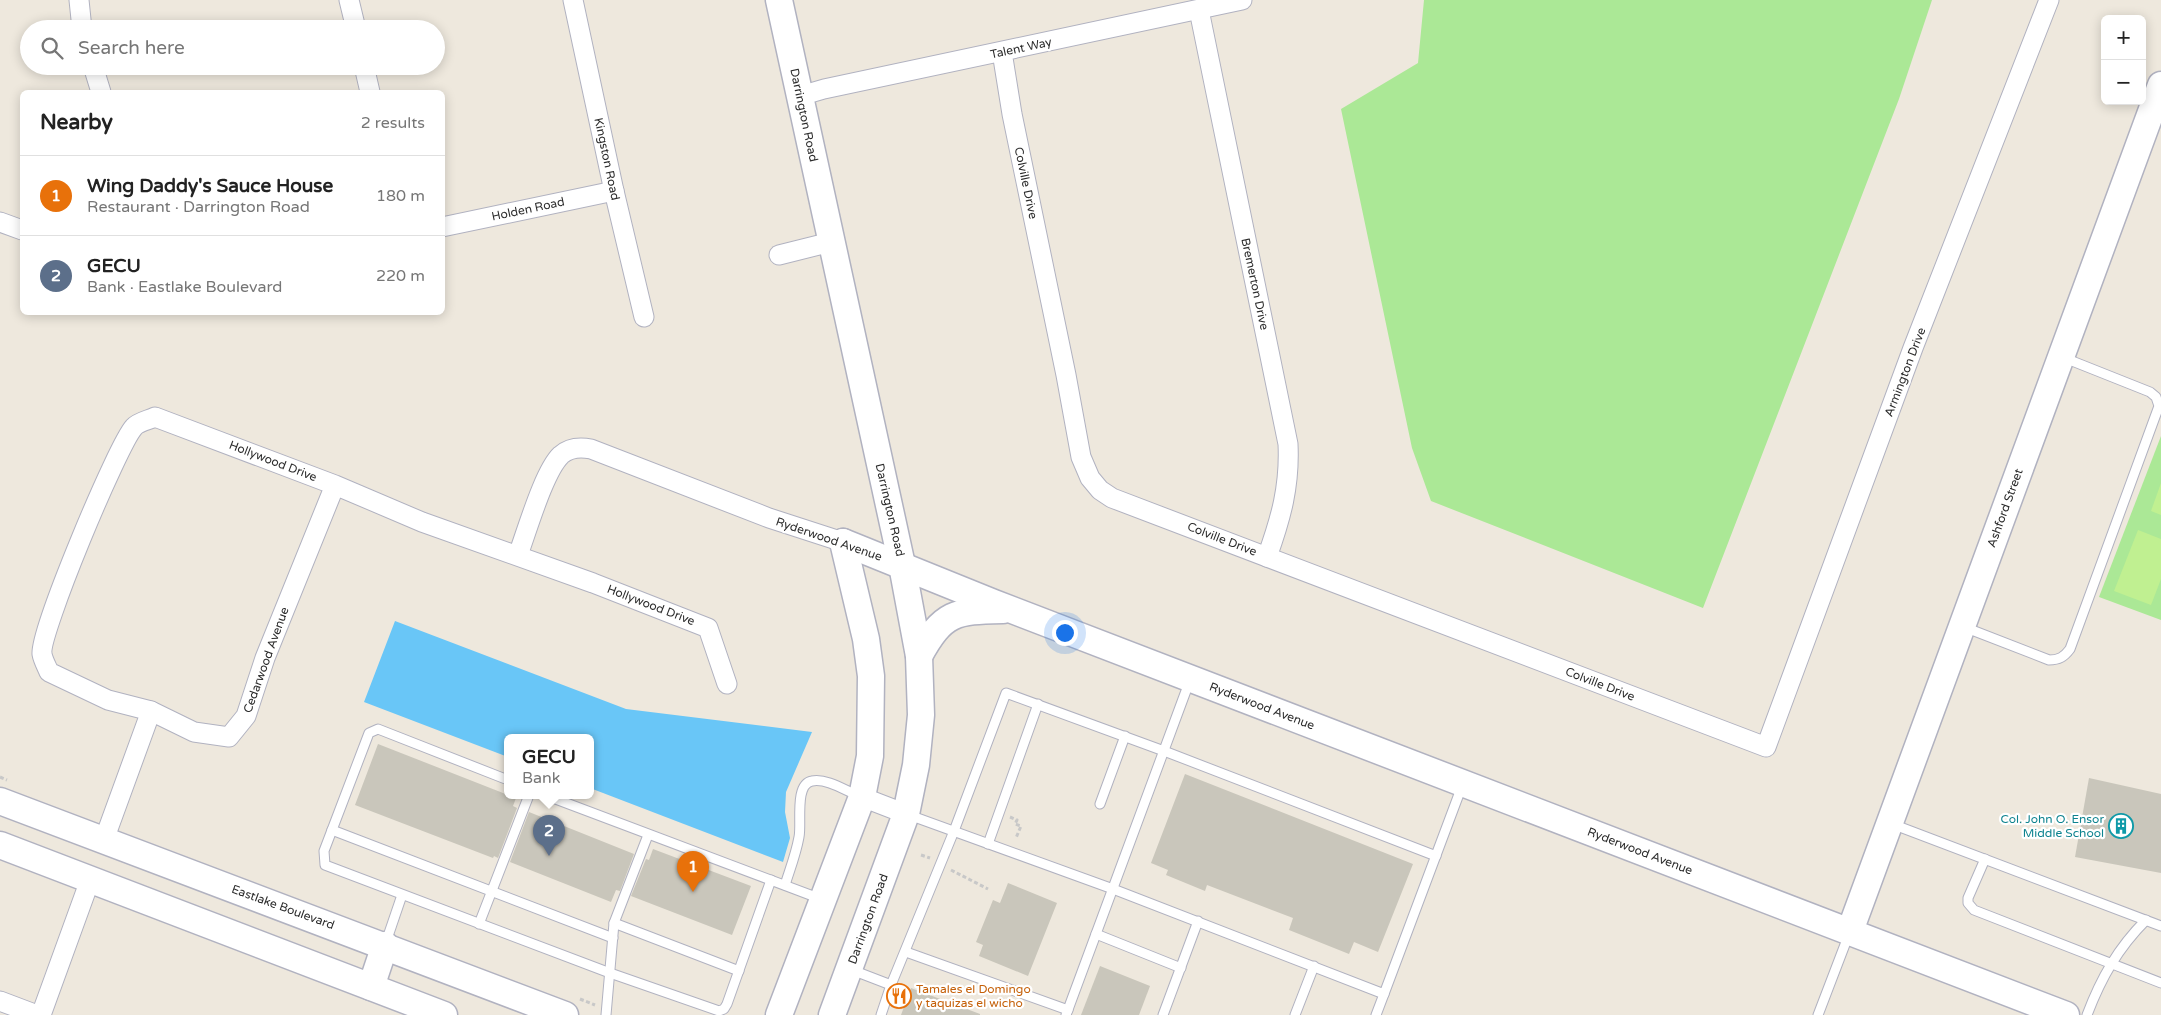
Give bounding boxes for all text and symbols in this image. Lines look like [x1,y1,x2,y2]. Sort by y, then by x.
map controls [2101,15,2146,105]
button: + [2101,15,2146,60]
search box [20,20,445,75]
icon: search [38,34,66,62]
street label: Talent Way [989,35,1054,61]
text: Search here [78,37,185,59]
button: − [2101,60,2146,105]
street label: Darrington Road [787,67,821,163]
text: Nearby [40,110,113,135]
text: 2 results [361,113,425,133]
street label: Kingston Road [591,116,623,202]
street label: Colville Drive [1012,146,1041,220]
text: Wing Daddy's Sauce House [87,175,333,197]
text: 1 [51,186,61,206]
text: 180 m [376,186,425,206]
street label: Holden Road [490,194,566,224]
text: Restaurant · Darrington Road [87,197,310,217]
street label: Bremerton Drive [1238,237,1272,331]
text: GECU [87,255,141,277]
text: 2 [51,266,61,286]
text: 220 m [376,266,425,286]
text: Bank · Eastlake Boulevard [87,277,282,297]
street label: Armington Drive [1882,325,1928,418]
street label: Hollywood Drive [227,438,319,484]
street label: Darrington Road [872,462,908,558]
street label: Ashford Street [1984,466,2026,549]
street label: Ryderwood Avenue [774,514,884,564]
street label: Colville Drive [1185,519,1259,559]
street label: Hollywood Drive [605,582,697,628]
street label: Cedarwood Avenue [240,605,292,715]
your location [1052,620,1078,646]
street label: Colville Drive [1563,664,1637,704]
street label: Ryderwood Avenue [1207,679,1317,733]
popup [504,734,594,799]
text: GECU [522,746,576,768]
text: Bank [522,768,561,788]
place label: Col. John O. Ensor Middle School [2000,812,2104,840]
building icon: Col. John O. Ensor Middle School [2108,813,2134,839]
pin: 2 [533,815,565,856]
street label: Ryderwood Avenue [1585,824,1695,878]
pin: 1 [677,851,709,892]
street label: Darrington Road [845,872,891,966]
street label: Eastlake Boulevard [230,882,336,932]
place label: Tamales el Domingo y taquizas el wicho [916,982,1031,1010]
restaurant icon: Tamales el Domingo y taquizas el wicho [886,983,912,1009]

